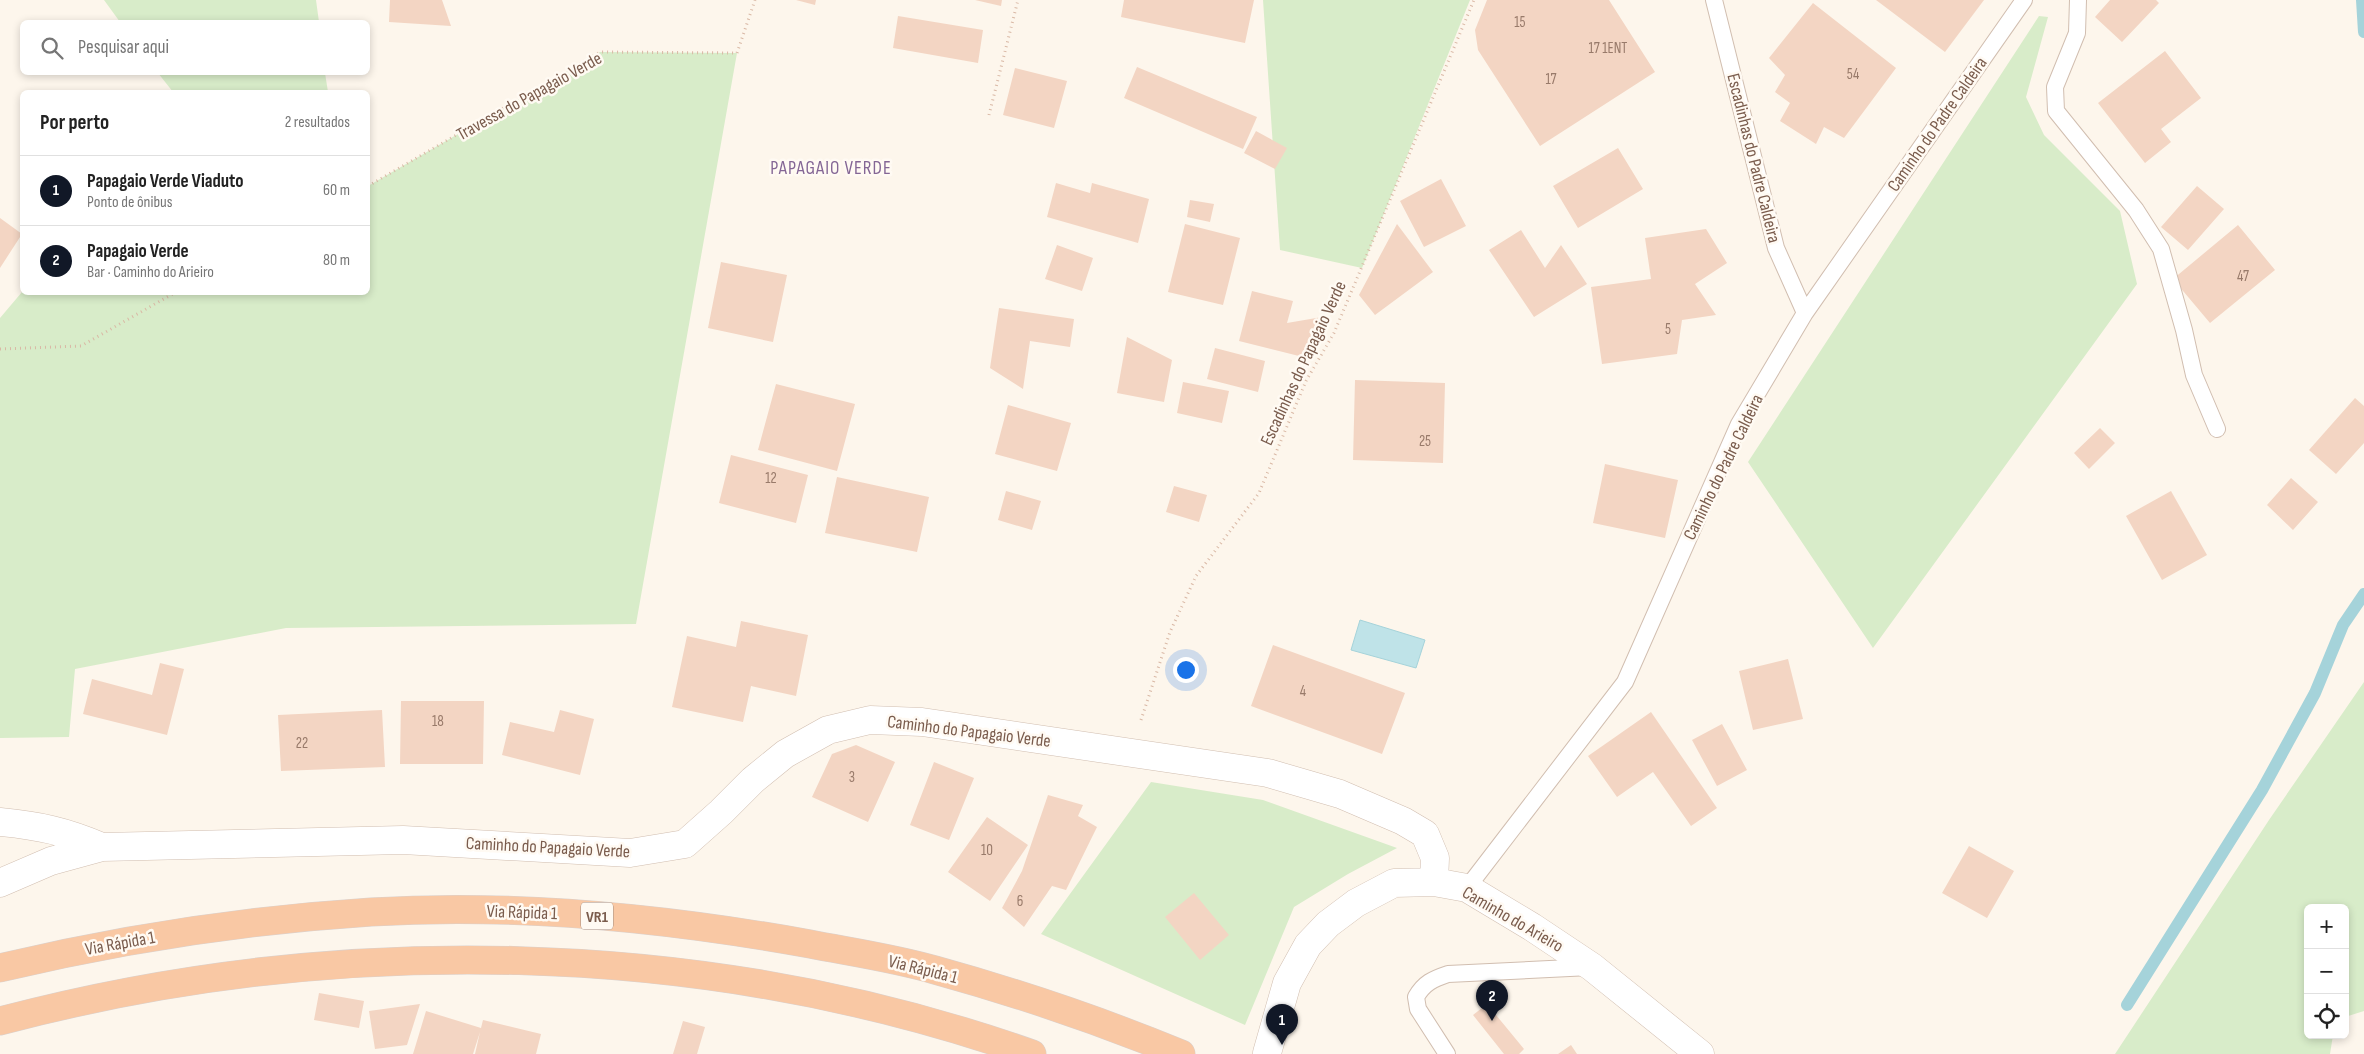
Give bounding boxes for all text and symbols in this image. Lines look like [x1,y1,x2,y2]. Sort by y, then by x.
house number: 15 [1514,13,1526,32]
search box [20,20,370,75]
icon: search [38,34,66,62]
text: Pesquisar aqui [78,36,169,59]
house number: 17 1ENT [1589,39,1627,58]
street label: Travessa do Papagaio Verde [453,48,605,145]
street label: Caminho do Padre Caldeira [1883,53,1992,196]
house number: 54 [1847,65,1859,84]
house number: 17 [1545,70,1557,89]
street label: Escadinhas do Padre Caldeira [1722,71,1785,245]
text: Por perto [40,110,109,135]
text: 2 resultados [285,113,350,132]
district label: PAPAGAIO VERDE [770,157,892,180]
text: Papagaio Verde Viaduto [87,170,244,193]
text: 1 [53,181,59,200]
text: 60 m [323,181,350,200]
text: Ponto de ônibus [87,193,172,212]
text: Papagaio Verde [87,240,189,263]
text: 2 [52,251,60,270]
text: 80 m [323,251,350,270]
text: Bar · Caminho do Arieiro [87,263,214,282]
house number: 47 [2237,267,2249,286]
street label: Escadinhas do Papagaio Verde [1256,278,1351,449]
house number: 5 [1665,320,1671,339]
street label: Caminho do Padre Caldeira [1679,391,1768,543]
house number: 25 [1419,432,1431,451]
house number: 12 [765,469,777,488]
your location [1173,657,1199,683]
house number: 4 [1300,682,1306,701]
street label: Caminho do Papagaio Verde [886,711,1052,752]
house number: 18 [432,712,444,731]
house number: 22 [296,734,308,753]
house number: 3 [849,768,855,787]
street label: Caminho do Papagaio Verde [465,833,631,862]
house number: 10 [981,841,993,860]
street label: Caminho do Arieiro [1458,882,1567,957]
house number: 6 [1017,892,1023,911]
street label: Via Rápida 1 [486,901,558,924]
road number: VR1 [581,902,613,929]
map controls [2304,904,2349,1039]
button: + [2304,904,2349,949]
street label: Via Rápida 1 [83,927,157,960]
button: − [2304,949,2349,994]
street label: Via Rápida 1 [886,951,960,988]
pin: 2 [1476,980,1508,1021]
button: locate [2304,994,2349,1039]
pin: 1 [1266,1004,1298,1045]

